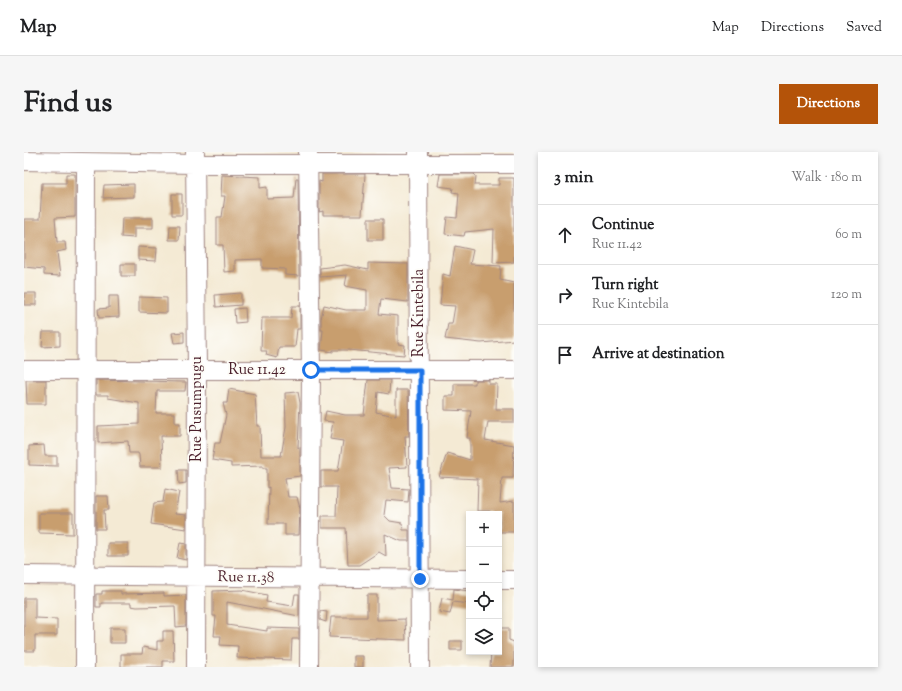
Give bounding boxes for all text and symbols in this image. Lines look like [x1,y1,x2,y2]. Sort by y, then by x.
text: Map [20,14,57,41]
text: Map [712,18,739,38]
text: Directions [761,18,824,38]
text: Saved [846,18,882,38]
text: Find us [24,84,112,124]
button: Directions [779,84,878,124]
text: 3 min [554,166,593,190]
text: Walk · 180 m [791,169,862,187]
text: Continue [592,215,654,236]
icon: ahead [554,224,576,246]
text: 60 m [835,226,862,244]
text: Rue 11.42 [592,236,642,254]
street label: Rue Kintebila [409,269,430,357]
text: Turn right [592,275,658,296]
icon: right [554,284,576,306]
text: 120 m [831,286,862,304]
text: Rue Kintebila [592,296,669,314]
icon: arrive [554,344,576,366]
text: Arrive at destination [592,344,725,365]
street label: Rue Pusumpugu [187,356,208,462]
street label: Rue 11.42 [228,360,286,381]
route start [302,361,320,379]
map controls [466,511,502,655]
button: + [466,511,502,547]
button: − [466,547,502,583]
street label: Rue 11.38 [217,567,275,589]
route end [411,570,429,588]
button: locate [466,583,502,619]
button: layers [466,619,502,655]

